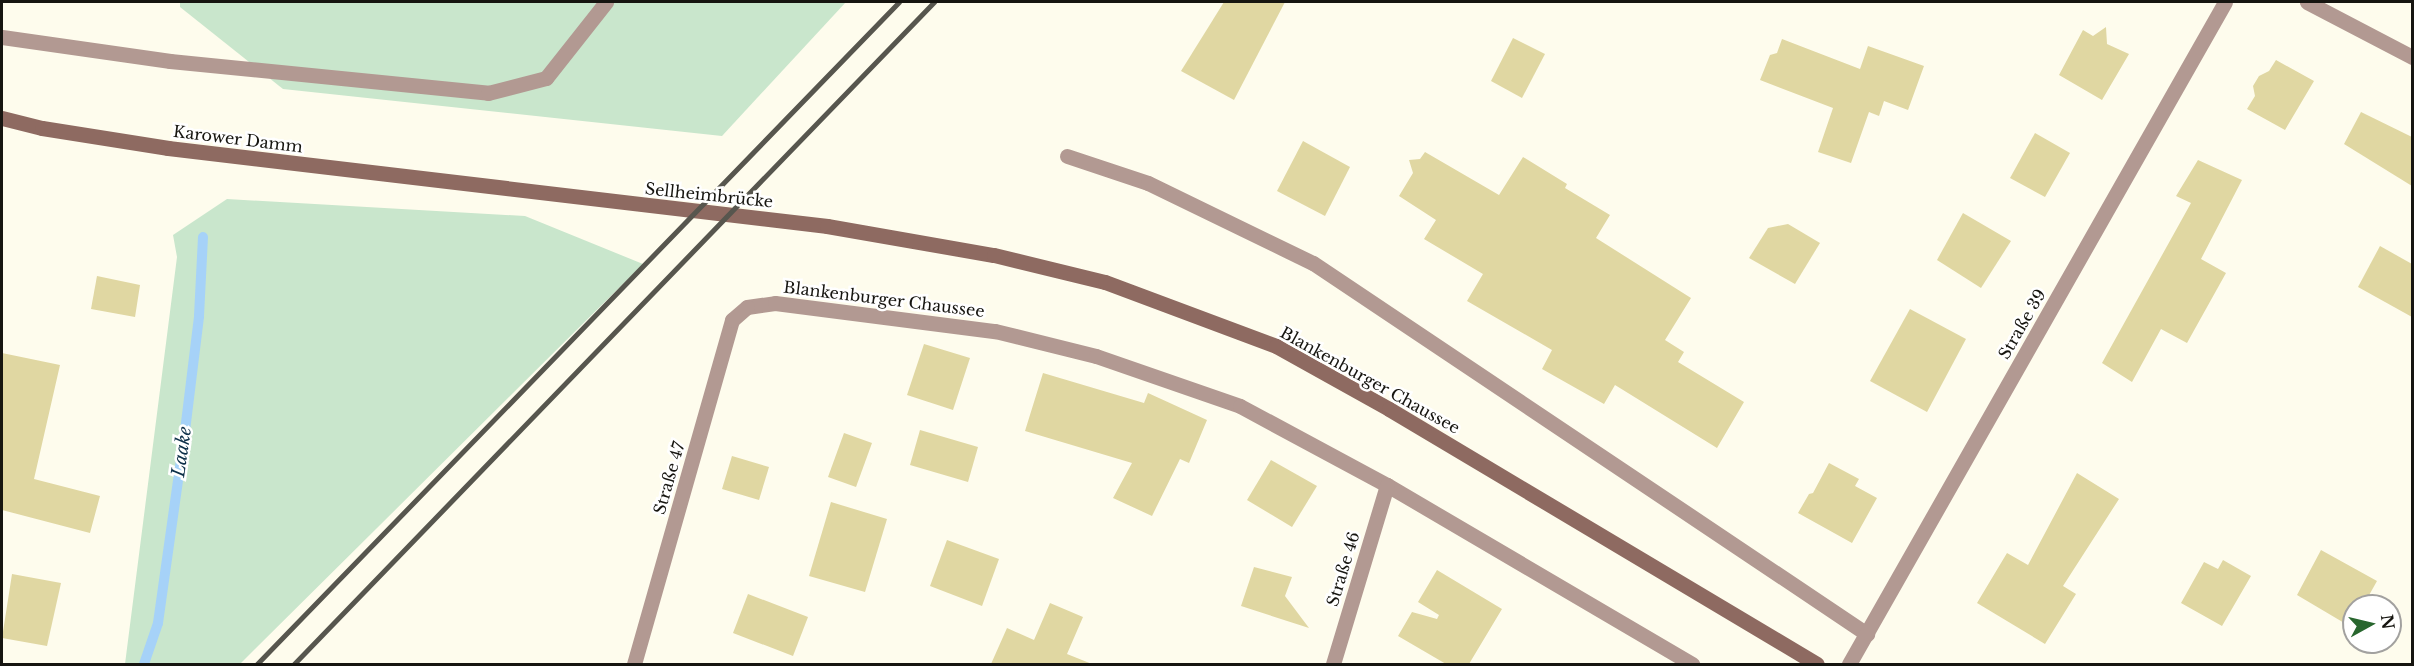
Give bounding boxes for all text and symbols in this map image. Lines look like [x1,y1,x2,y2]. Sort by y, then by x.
street label: Karower Damm [172,121,304,157]
street label: Sellheimbrücke [644,179,774,211]
street label: Blankenburger Chaussee [782,277,986,321]
street label: Straße 39 [1994,286,2050,362]
street label: Blankenburger Chaussee [1277,322,1463,438]
water label: Laake [168,425,196,479]
street label: Straße 47 [649,439,689,517]
street label: Straße 46 [1323,529,1363,609]
north arrow [2342,594,2402,654]
text: N [2377,613,2399,631]

